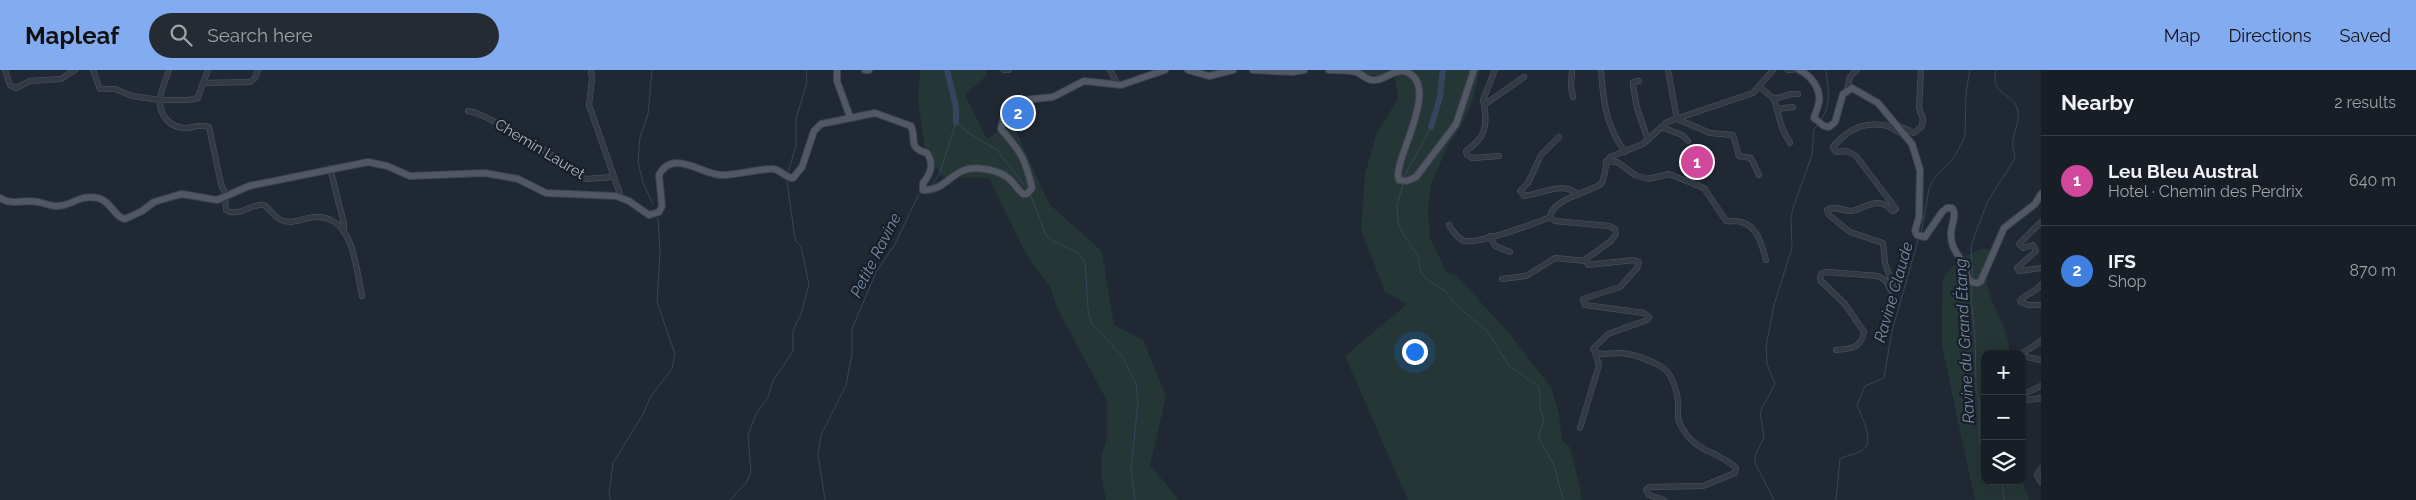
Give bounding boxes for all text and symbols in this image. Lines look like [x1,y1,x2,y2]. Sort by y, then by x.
search box [149,13,499,58]
text: Mapleaf [25,21,119,50]
icon: search [167,21,195,49]
text: Search here [207,24,313,46]
text: Map [2164,25,2200,46]
text: Directions [2228,25,2312,46]
text: Saved [2340,25,2391,46]
text: Nearby [2061,90,2134,115]
text: 2 results [2334,93,2396,112]
pin: 2 [1002,94,1034,132]
street label: Chemin Lauret [492,115,588,183]
pin: 1 [1681,143,1713,181]
text: Leu Bleu Austral [2108,160,2258,182]
text: 1 [2073,171,2081,190]
text: 640 m [2349,171,2396,190]
text: Hotel · Chemin des Perdrix [2108,182,2303,201]
water label: Petite Ravine [846,209,905,301]
water label: Ravine Claude [1870,239,1917,345]
text: IFS [2108,250,2136,272]
water label: Ravine du Grand Étang [1950,257,1978,424]
text: 2 [2072,261,2082,280]
text: 870 m [2349,261,2396,280]
text: Shop [2108,272,2146,291]
your location [1402,339,1428,365]
map controls [1981,350,2026,485]
button: + [1981,350,2026,395]
button: − [1981,395,2026,440]
button: layers [1981,440,2026,485]

